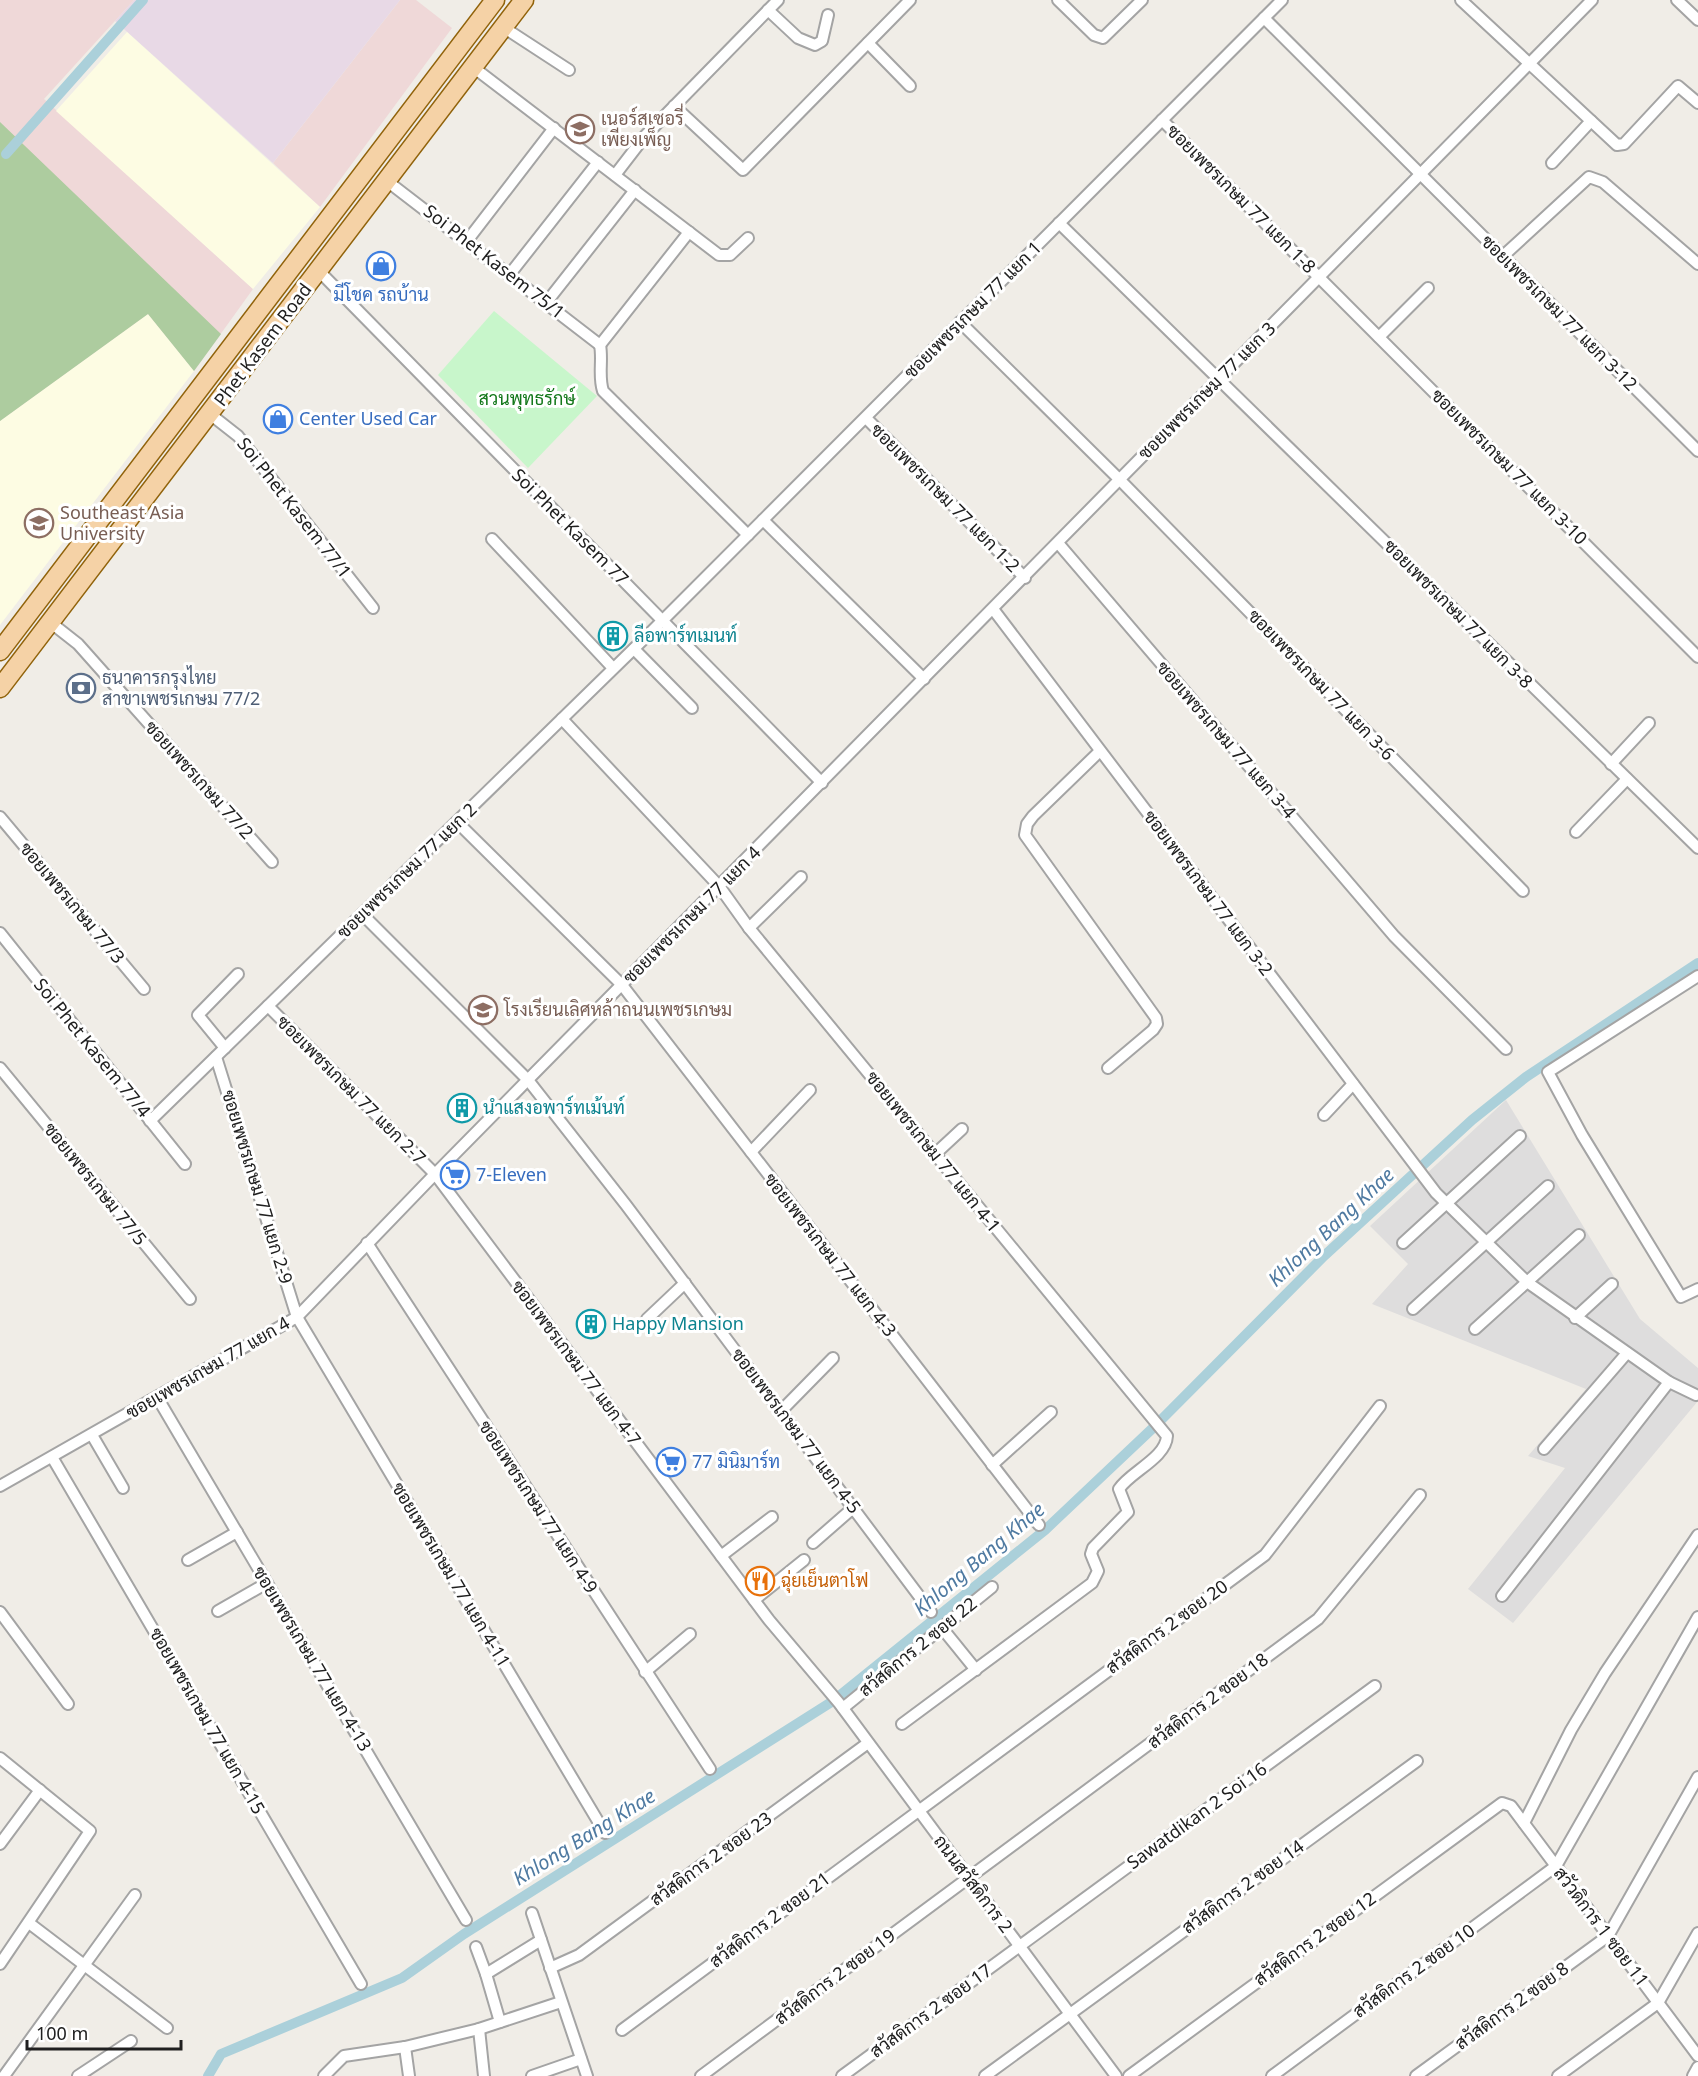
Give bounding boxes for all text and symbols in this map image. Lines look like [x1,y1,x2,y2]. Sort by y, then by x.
place label: เนอร์สเซอรี่ เพียงเพ็ญ [601,103,684,151]
school or university icon: เนอร์สเซอรี่ เพียงเพ็ญ [564,113,596,145]
street label: ซอยเพชรเกษม 77 แยก 1-8 [1162,119,1321,278]
street label: Soi Phet Kasem 75/1 [419,199,570,324]
street label: ซอยเพชรเกษม 77 แยก 3-12 [1476,229,1643,396]
street label: ซอยเพชรเกษม 77 แยก 1 [898,235,1046,383]
shop icon: มีโชค รถบ้าน [365,250,397,282]
street label: Phet Kasem Road [208,278,316,411]
place label: มีโชค รถบ้าน [333,282,429,306]
street label: ซอยเพชรเกษม 77 แยก 3 [1132,316,1280,464]
street label: ซอยเพชรเกษม 77 แยก 3-10 [1426,383,1593,550]
park label: สวนพุทธรักษ์ [479,386,576,411]
shop icon: Center Used Car [262,403,294,435]
place label: Center Used Car [299,406,438,430]
street label: ซอยเพชรเกษม 77 แยก 1-2 [866,418,1025,577]
street label: Soi Phet Kasem 77/1 [232,432,357,583]
street label: Soi Phet Kasem 77 [507,463,634,590]
place label: Southeast Asia University [60,500,184,545]
school or university icon: Southeast Asia University [23,507,55,539]
street label: ซอยเพชรเกษม 77 แยก 3-8 [1379,534,1538,693]
street label: ซอยเพชรเกษม 77 แยก 3-6 [1243,604,1400,765]
building icon: ลีอพาร์ทเมนท์ [597,620,629,652]
place label: ลีอพาร์ทเมนท์ [634,623,737,647]
street label: ซอยเพชรเกษม 77 แยก 3-4 [1152,655,1302,823]
place label: ธนาคารกรุงไทย สาขาเพชรเกษม 77/2 [102,665,260,710]
bank icon: ธนาคารกรุงไทย สาขาเพชรเกษม 77/2 [65,672,97,704]
street label: ซอยเพชรเกษม 77/2 [140,715,259,844]
street label: ซอยเพชรเกษม 77 แยก 2 [331,797,481,943]
street label: ซอยเพชรเกษม 77 แยก 3-2 [1139,805,1279,980]
street label: ซอยเพชรเกษม 77/3 [15,837,131,968]
street label: ซอยเพชรเกษม 77 แยก 4 [617,840,765,988]
street label: Soi Phet Kasem 77/4 [29,973,156,1122]
school or university icon: โรงเรียนเลิศหล้าถนนเพชรเกษม [467,994,499,1026]
place label: โรงเรียนเลิศหล้าถนนเพชรเกษม [503,997,732,1021]
street label: ซอยเพชรเกษม 77 แยก 2-7 [272,1010,431,1169]
street label: ซอยเพชรเกษม 77 แยก 4-1 [861,1066,1006,1237]
street label: ซอยเพชรเกษม 77 แยก 2-9 [217,1087,299,1287]
building icon: นำแสงอพาร์ทเม้นท์ [446,1092,478,1124]
place label: นำแสงอพาร์ทเม้นท์ [483,1095,625,1119]
street label: ซอยเพชรเกษม 77/5 [39,1117,153,1250]
supermarket icon: 7-Eleven [439,1159,471,1191]
water label: Khlong Bang Khae [1262,1161,1400,1292]
place label: 7-Eleven [476,1162,547,1186]
street label: ซอยเพชรเกษม 77 แยก 4-3 [759,1168,902,1341]
street label: ซอยเพชรเกษม 77 แยก 4-7 [507,1275,647,1450]
building icon: Happy Mansion [575,1308,607,1340]
street label: ซอยเพชรเกษม 77 แยก 4 [121,1310,294,1424]
place label: Happy Mansion [612,1311,744,1335]
street label: ซอยเพชรเกษม 77 แยก 4-5 [727,1343,867,1518]
street label: ซอยเพชรเกษม 77 แยก 4-9 [474,1415,604,1597]
supermarket icon: 77 มินิมาร์ท [655,1446,687,1478]
place label: 77 มินิมาร์ท [692,1449,780,1473]
street label: ซอยเพชรเกษม 77 แยก 4-11 [387,1478,517,1671]
water label: Khlong Bang Khae [907,1496,1050,1622]
street label: ซอยเพชรเกษม 77 แยก 4-13 [248,1562,378,1755]
restaurant icon: ฉุ่ยเย็นตาโฟ [744,1565,776,1597]
place label: ฉุ่ยเย็นตาโฟ [781,1567,868,1593]
street label: สวัสดิการ 2 ซอย 20 [1101,1574,1232,1679]
street label: สวัสดิการ 2 ซอย 22 [853,1591,981,1701]
street label: ซอยเพชรเกษม 77 แยก 4-15 [145,1623,271,1818]
street label: สวัสดิการ 2 ซอย 18 [1142,1647,1273,1754]
street label: Sawatdikan 2 Soi 16 [1122,1756,1271,1874]
water label: Khlong Bang Khae [507,1782,660,1891]
street label: สวัสดิการ 2 ซอย 23 [645,1806,776,1911]
street label: ถนนสวัสดิการ 2 [929,1829,1019,1937]
street label: สวัสดิการ 2 ซอย 14 [1177,1834,1308,1939]
street label: สวัวดิการ 1 ซอย 11 [1549,1862,1655,1991]
street label: สวัสดิการ 2 ซอย 21 [704,1866,835,1973]
street label: สวัสดิการ 2 ซอย 12 [1249,1886,1380,1991]
street label: สวัสดิการ 2 ซอย 10 [1348,1918,1479,2023]
street label: สวัสดิการ 2 ซอย 19 [769,1923,900,2030]
street label: สวัสดิการ 2 ซอย 8 [1450,1956,1573,2055]
street label: สวัสดิการ 2 ซอย 17 [865,1958,996,2063]
scale bar [27,2013,182,2051]
text: 100 m [36,2021,88,2045]

